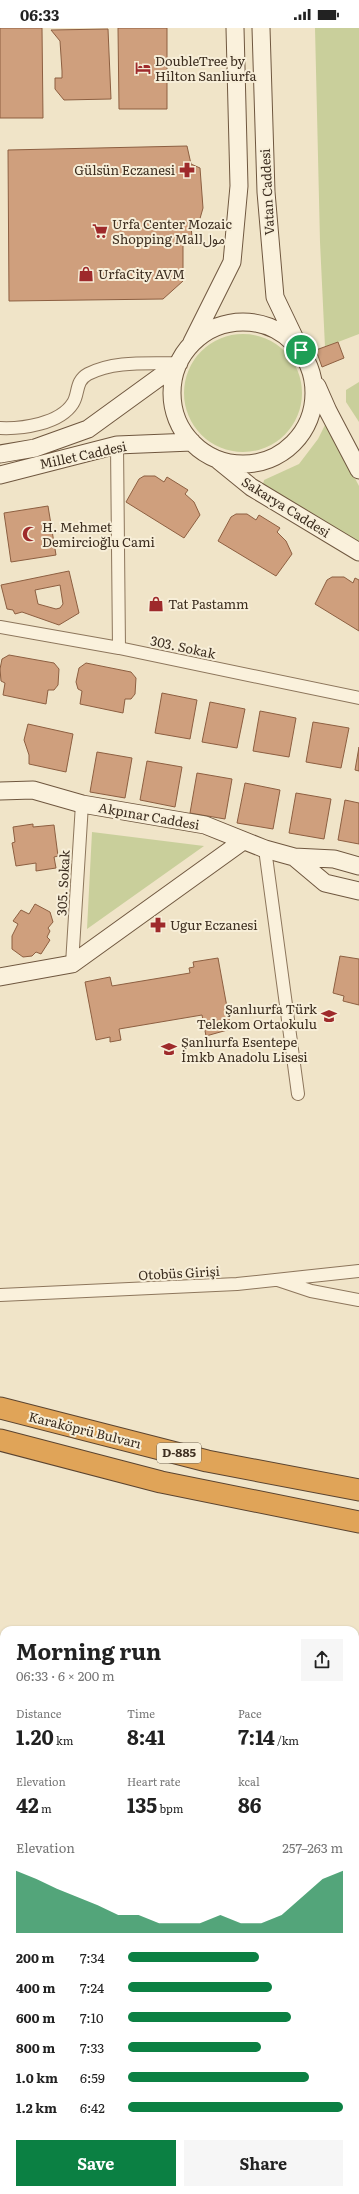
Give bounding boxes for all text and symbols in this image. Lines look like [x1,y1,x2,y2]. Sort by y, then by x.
text: 06:33 [20,3,59,26]
place label: DoubleTree by Hilton Sanliurfa [155,51,256,85]
hotel icon: DoubleTree by Hilton Sanliurfa [134,59,152,77]
street label: Vatan Caddesi [255,148,278,236]
place label: Gülsün Eczanesi [74,160,176,179]
pharmacy icon: Gülsün Eczanesi [178,161,196,179]
place label: Urfa Center Mozaic Shopping Mallمول [112,214,232,248]
supermarket icon: Urfa Center Mozaic Shopping Mallمول [91,222,109,240]
place label: UrfaCity AVM [98,264,185,283]
shop icon: UrfaCity AVM [77,265,95,283]
pin [284,333,318,367]
icon: arrive [290,339,312,361]
street label: Millet Caddesi [38,436,129,473]
street label: Sakarya Caddesi [238,472,335,542]
place label: H. Mehmet Demircioğlu Cami [42,517,156,551]
mosque icon: H. Mehmet Demircioğlu Cami [21,525,39,543]
place label: Tat Pastamm [168,594,249,613]
shop icon: Tat Pastamm [147,595,165,613]
street label: 303. Sokak [149,630,219,663]
street label: Akpınar Caddesi [97,797,202,834]
street label: 305. Sokak [51,848,74,916]
place label: Ugur Eczanesi [170,915,258,934]
pharmacy icon: Ugur Eczanesi [149,916,167,934]
place label: Şanlıurfa Türk Telekom Ortaokulu [197,999,318,1033]
school or university icon: Şanlıurfa Türk Telekom Ortaokulu [320,1007,338,1025]
place label: Şanlıurfa Esentepe İmkb Anadolu Lisesi [181,1032,308,1066]
school or university icon: Şanlıurfa Esentepe İmkb Anadolu Lisesi [160,1040,178,1058]
street label: Otobüs Girişi [138,1261,221,1284]
street label: Karaköprü Bulvarı [27,1406,144,1453]
road number: D-885 [157,1443,201,1463]
text: Morning run [16,1634,161,1667]
button: share [301,1639,343,1681]
text: 06:33 · 6 × 200 m [16,1666,115,1685]
text: Distance [16,1705,61,1721]
text: Time [127,1705,155,1721]
text: Pace [238,1705,262,1721]
text: 1.20 [16,1721,54,1751]
text: 8:41 [127,1721,165,1751]
text: 7:14 [238,1721,275,1751]
text: km [54,1732,73,1748]
text: /km [275,1732,299,1748]
text: Elevation [16,1773,66,1789]
text: Heart rate [127,1773,180,1789]
text: kcal [238,1773,260,1789]
text: 42 [16,1789,39,1819]
text: 135 [127,1789,157,1819]
text: 86 [238,1789,261,1819]
text: m [39,1800,52,1816]
text: bpm [157,1800,183,1816]
text: Elevation [16,1838,75,1857]
text: 257–263 m [282,1838,343,1857]
text: 200 m [16,1948,55,1967]
text: 7:34 [80,1948,105,1967]
text: 400 m [16,1978,55,1997]
text: 7:24 [80,1978,104,1997]
text: 600 m [16,2008,55,2027]
text: 7:10 [80,2008,103,2027]
text: 800 m [16,2038,55,2057]
text: 7:33 [80,2038,104,2057]
text: 1.0 km [16,2068,58,2087]
text: 6:59 [80,2068,105,2087]
text: 1.2 km [16,2098,57,2117]
text: 6:42 [80,2098,105,2117]
button: Save [16,2140,176,2186]
button: Share [184,2140,343,2186]

